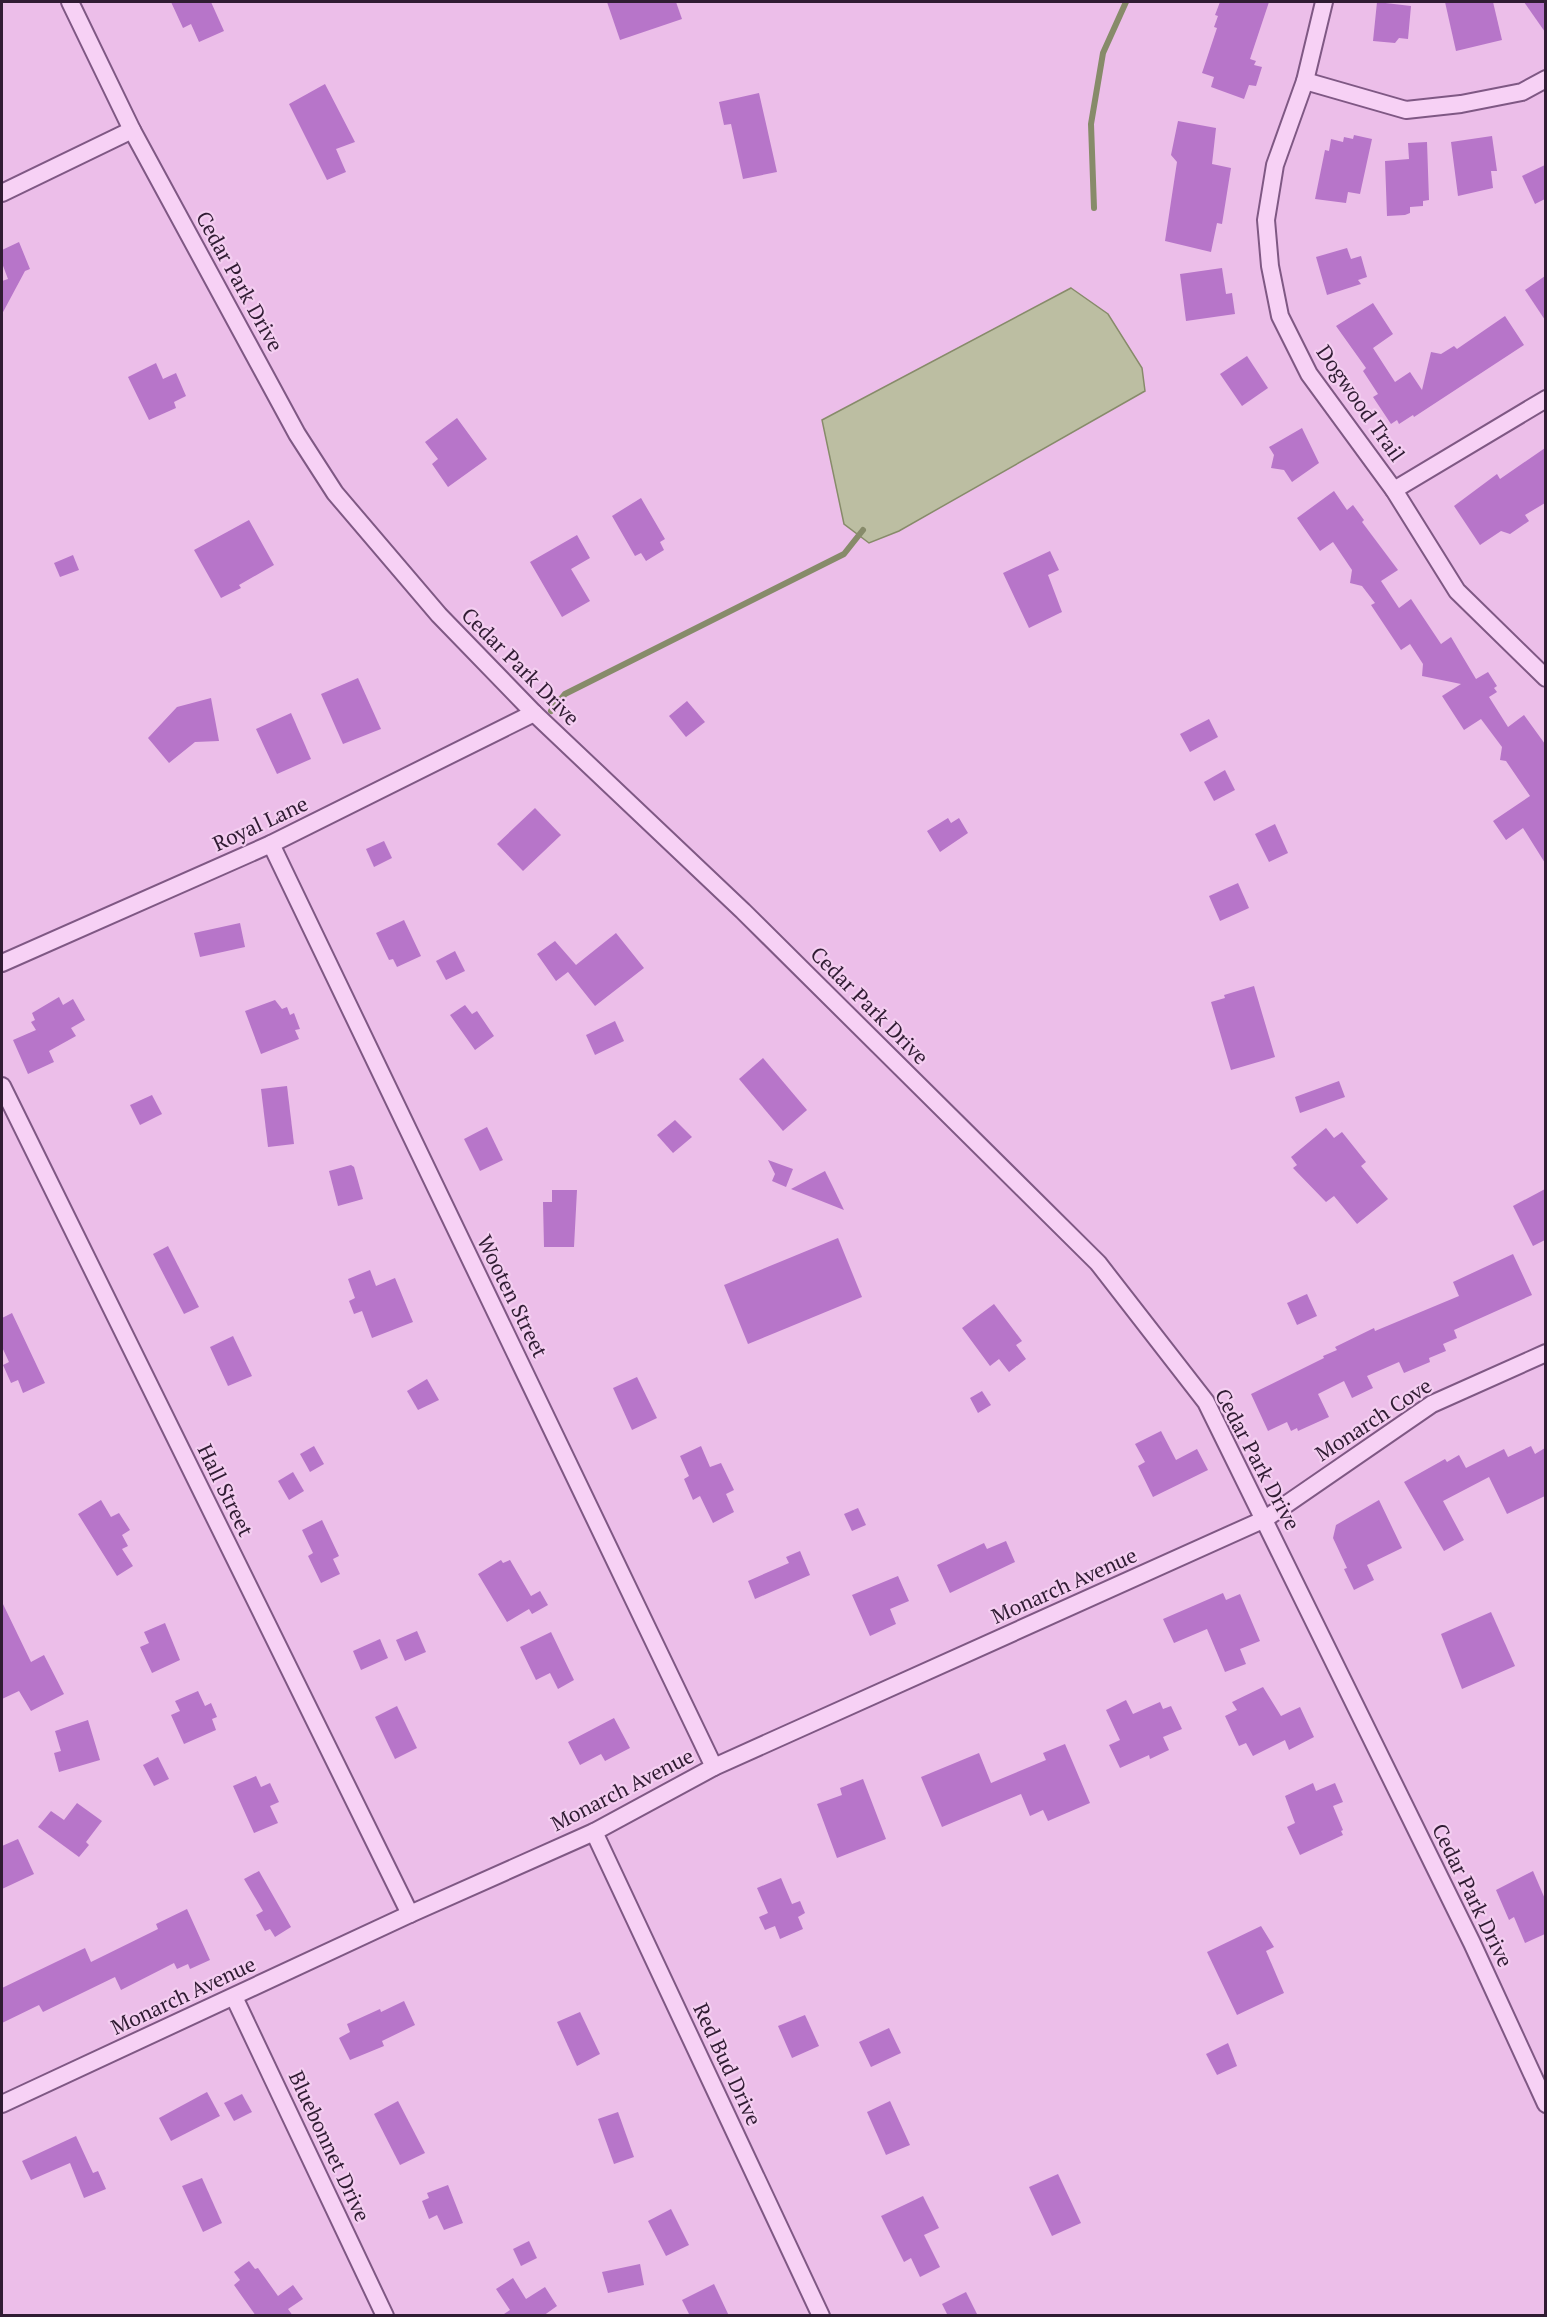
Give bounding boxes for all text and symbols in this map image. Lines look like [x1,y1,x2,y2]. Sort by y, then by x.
street label: Cedar Park Drive [190,206,290,356]
street label: Dogwood Trail [1310,339,1412,467]
street label: Cedar Park Drive [456,601,586,731]
street label: Royal Lane [208,789,312,857]
street label: Cedar Park Drive [805,940,935,1070]
street label: Wooten Street [471,1230,555,1362]
street label: Monarch Cove [1309,1371,1437,1467]
street label: Cedar Park Drive [1209,1383,1307,1535]
street label: Hall Street [192,1439,261,1541]
street label: Monarch Avenue [987,1540,1141,1630]
street label: Monarch Avenue [546,1741,698,1837]
street label: Cedar Park Drive [1426,1819,1520,1971]
street label: Monarch Avenue [106,1949,260,2041]
street label: Red Bud Drive [687,1998,769,2130]
street label: Bluebonnet Drive [283,2066,377,2226]

